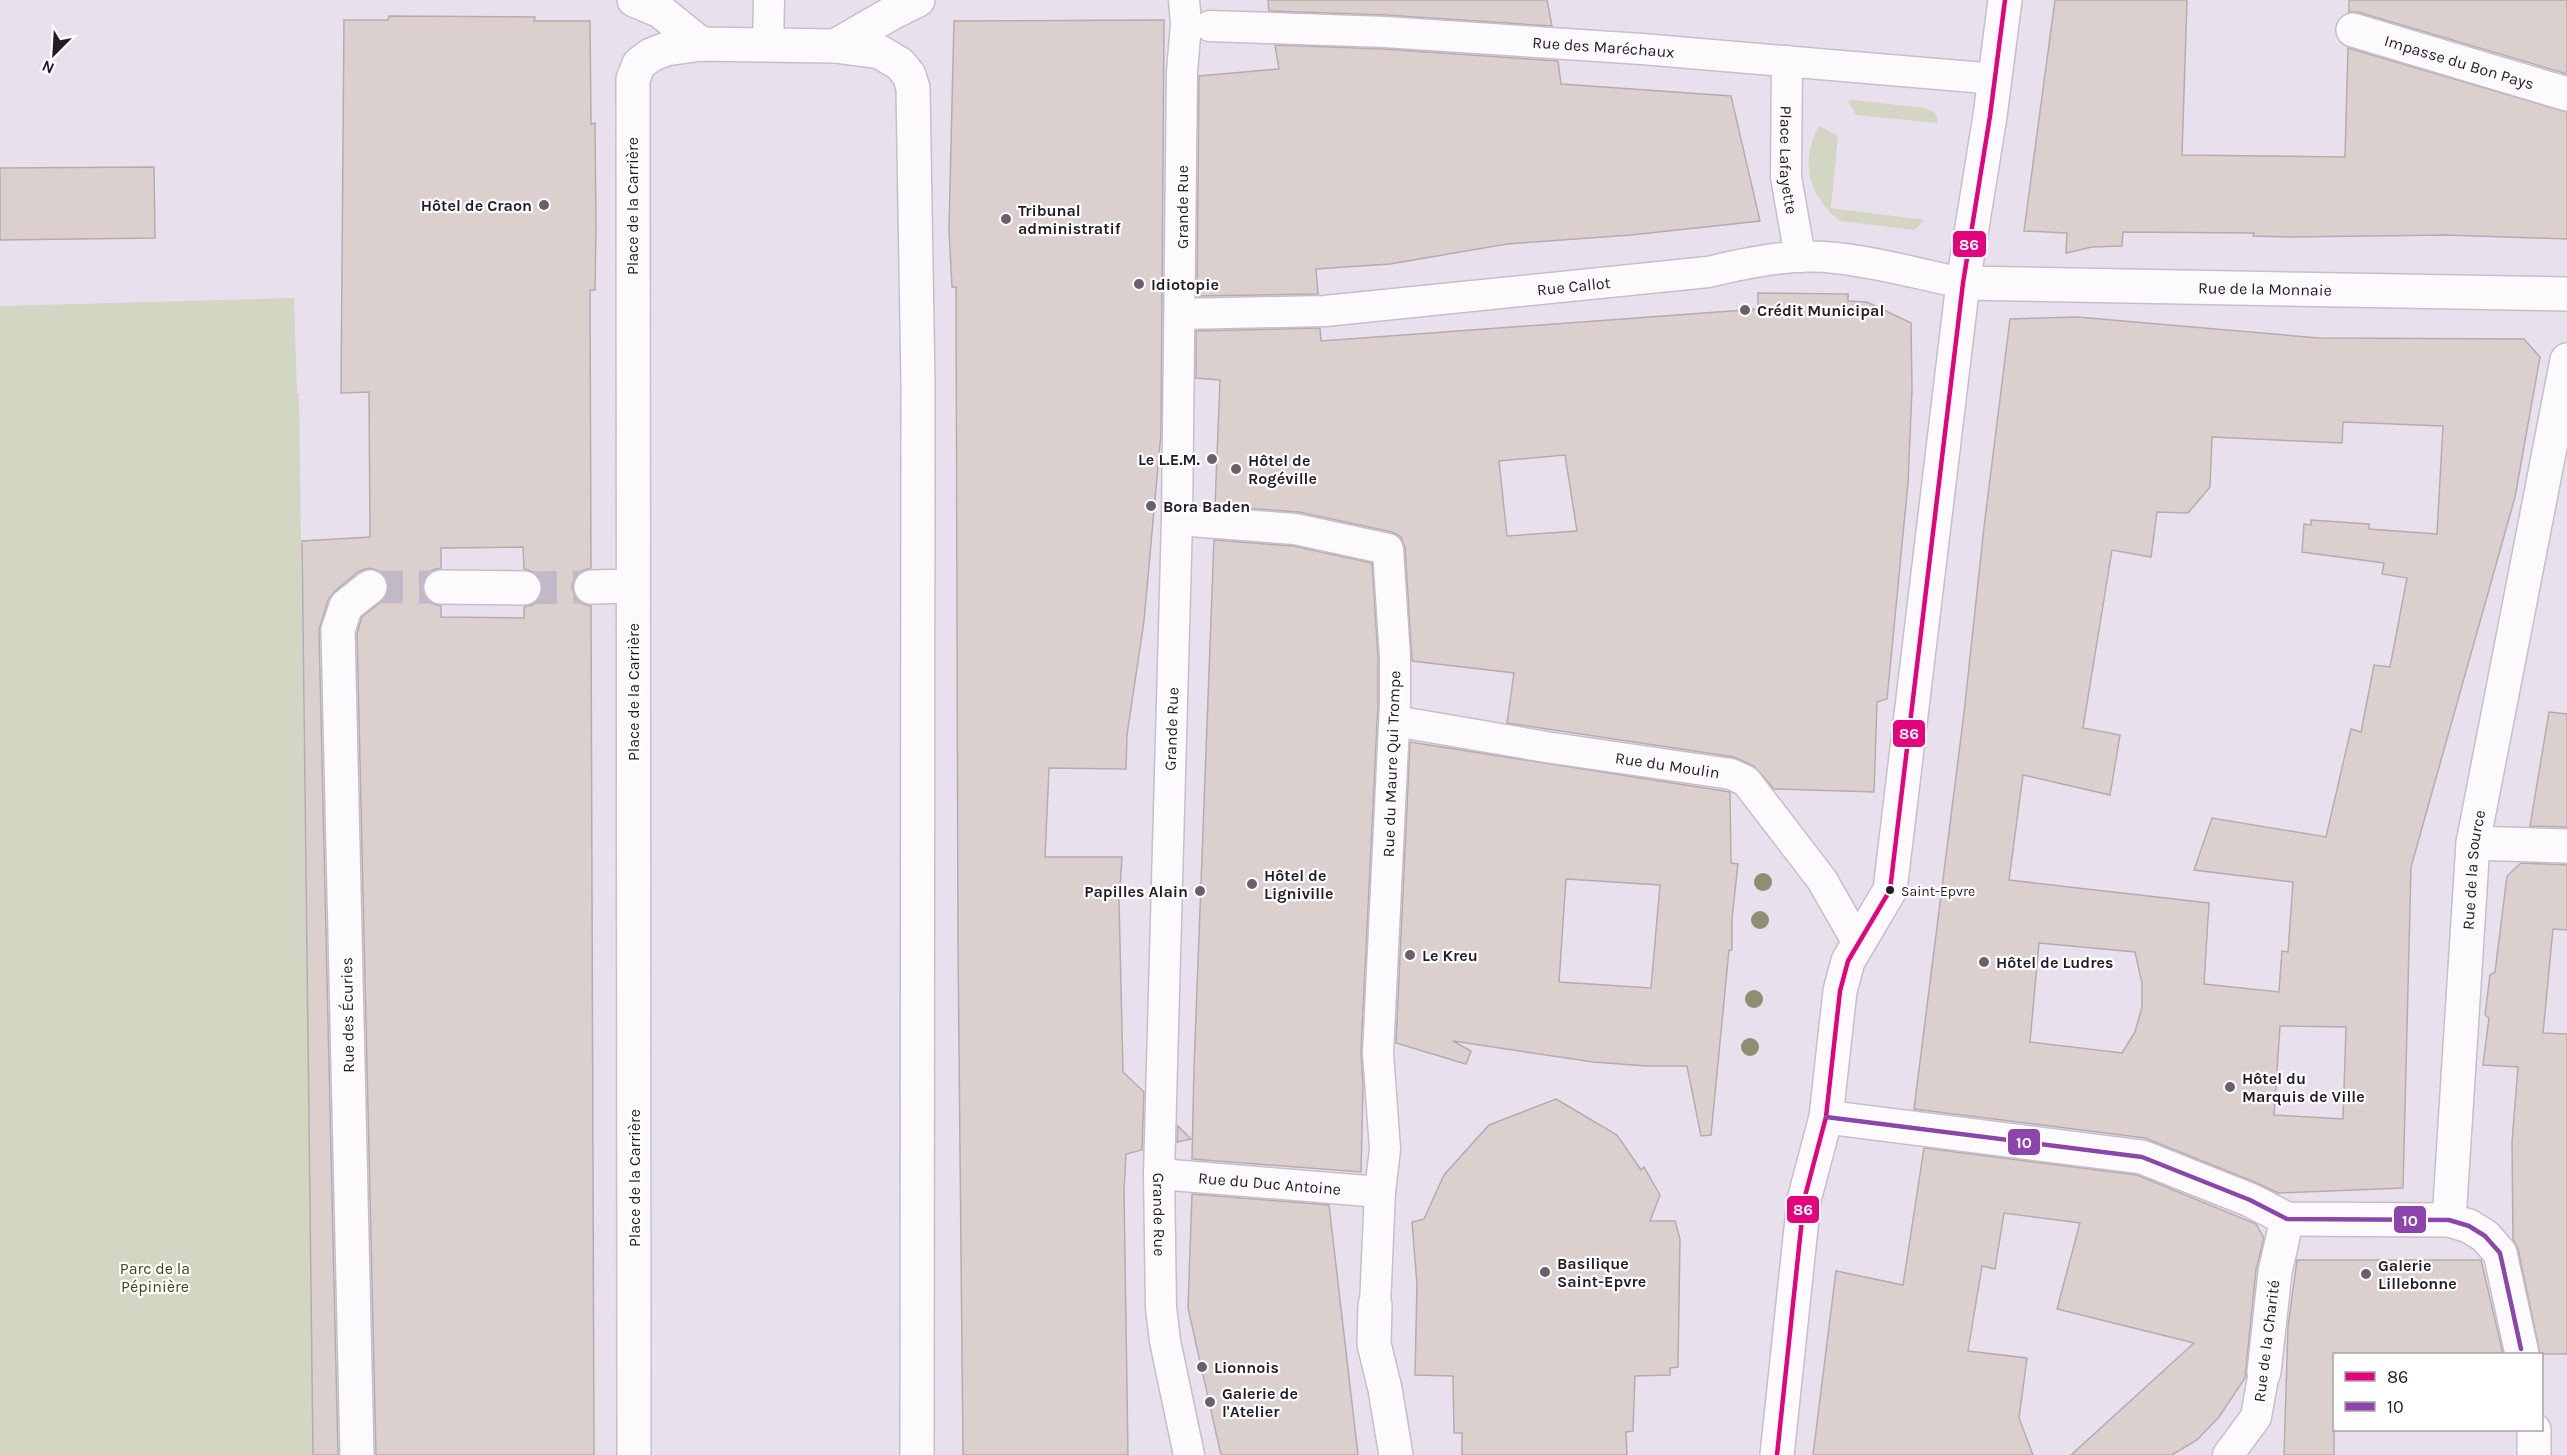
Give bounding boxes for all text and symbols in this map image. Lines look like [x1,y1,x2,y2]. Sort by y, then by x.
north arrow [24,24,84,84]
street label: Impasse du Bon Pays [2382,31,2536,94]
street label: Rue des Maréchaux [1532,33,1675,62]
text: N [39,56,57,78]
street label: Place Lafayette [1776,105,1801,216]
street label: Place de la Carrière [623,137,642,275]
street label: Grande Rue [1173,165,1192,249]
place label: Hôtel de Craon [421,196,532,215]
marker: Hôtel de Craon [537,198,551,212]
place label: Tribunal administratif [1018,201,1121,238]
marker: Tribunal administratif [999,212,1013,226]
line badge: 86 [1952,230,1987,258]
text: 86 [1959,235,1979,254]
street label: Rue Callot [1536,273,1611,299]
place label: Idiotopie [1151,275,1219,294]
marker: Idiotopie [1132,277,1146,291]
street label: Rue de la Monnaie [2198,278,2332,300]
place label: Crédit Municipal [1757,301,1884,320]
marker: Crédit Municipal [1738,303,1752,317]
place label: Le L.E.M. [1138,450,1201,469]
place label: Hôtel de Rogéville [1248,451,1317,488]
marker: Le L.E.M. [1205,452,1219,466]
marker: Hôtel de Rogéville [1229,462,1243,476]
place label: Bora Baden [1163,497,1250,516]
marker: Bora Baden [1144,499,1158,513]
street label: Place de la Carrière [624,623,643,761]
street label: Rue du Maure Qui Trompe [1379,670,1404,858]
street label: Grande Rue [1161,687,1182,771]
line badge: 86 [1892,719,1926,748]
text: 86 [1899,724,1919,743]
street label: Rue du Moulin [1614,748,1721,782]
street label: Rue de la Source [2458,808,2489,931]
place label: Hôtel de Ligniville [1264,866,1333,903]
marker: Hôtel de Ligniville [1245,877,1259,891]
place label: Papilles Alain [1084,882,1188,901]
place label: Saint-Epvre [1901,883,1975,900]
marker: Papilles Alain [1193,884,1207,898]
marker: Saint-Epvre [1884,884,1896,896]
place label: Le Kreu [1422,946,1478,965]
marker: Le Kreu [1403,948,1417,962]
place label: Hôtel de Ludres [1996,953,2113,972]
marker: Hôtel de Ludres [1977,955,1991,969]
street label: Rue des Écuries [337,957,358,1073]
place label: Hôtel du Marquis de Ville [2242,1069,2365,1106]
marker: Hôtel du Marquis de Ville [2223,1080,2237,1094]
street label: Place de la Carrière [625,1109,644,1247]
line badge: 10 [2007,1128,2041,1156]
text: 10 [2016,1133,2032,1152]
street label: Rue du Duc Antoine [1197,1168,1342,1199]
street label: Grande Rue [1149,1172,1169,1257]
line badge: 86 [1786,1195,1820,1224]
text: 86 [1793,1200,1813,1219]
line badge: 10 [2393,1205,2427,1234]
text: 10 [2402,1211,2418,1230]
place label: Basilique Saint-Epvre [1557,1254,1646,1291]
place label: Galerie Lillebonne [2378,1256,2457,1293]
park label: Parc de la Pépinière [120,1259,190,1296]
marker: Basilique Saint-Epvre [1538,1265,1552,1279]
marker: Galerie Lillebonne [2359,1267,2373,1281]
street label: Rue de la Charité [2250,1279,2283,1403]
legend [2333,1353,2543,1431]
place label: Lionnois [1214,1358,1279,1377]
marker: Lionnois [1195,1360,1209,1374]
text: 86 [2387,1366,2408,1388]
place label: Galerie de l'Atelier [1222,1384,1298,1421]
marker: Galerie de l'Atelier [1203,1395,1217,1409]
text: 10 [2387,1396,2404,1418]

